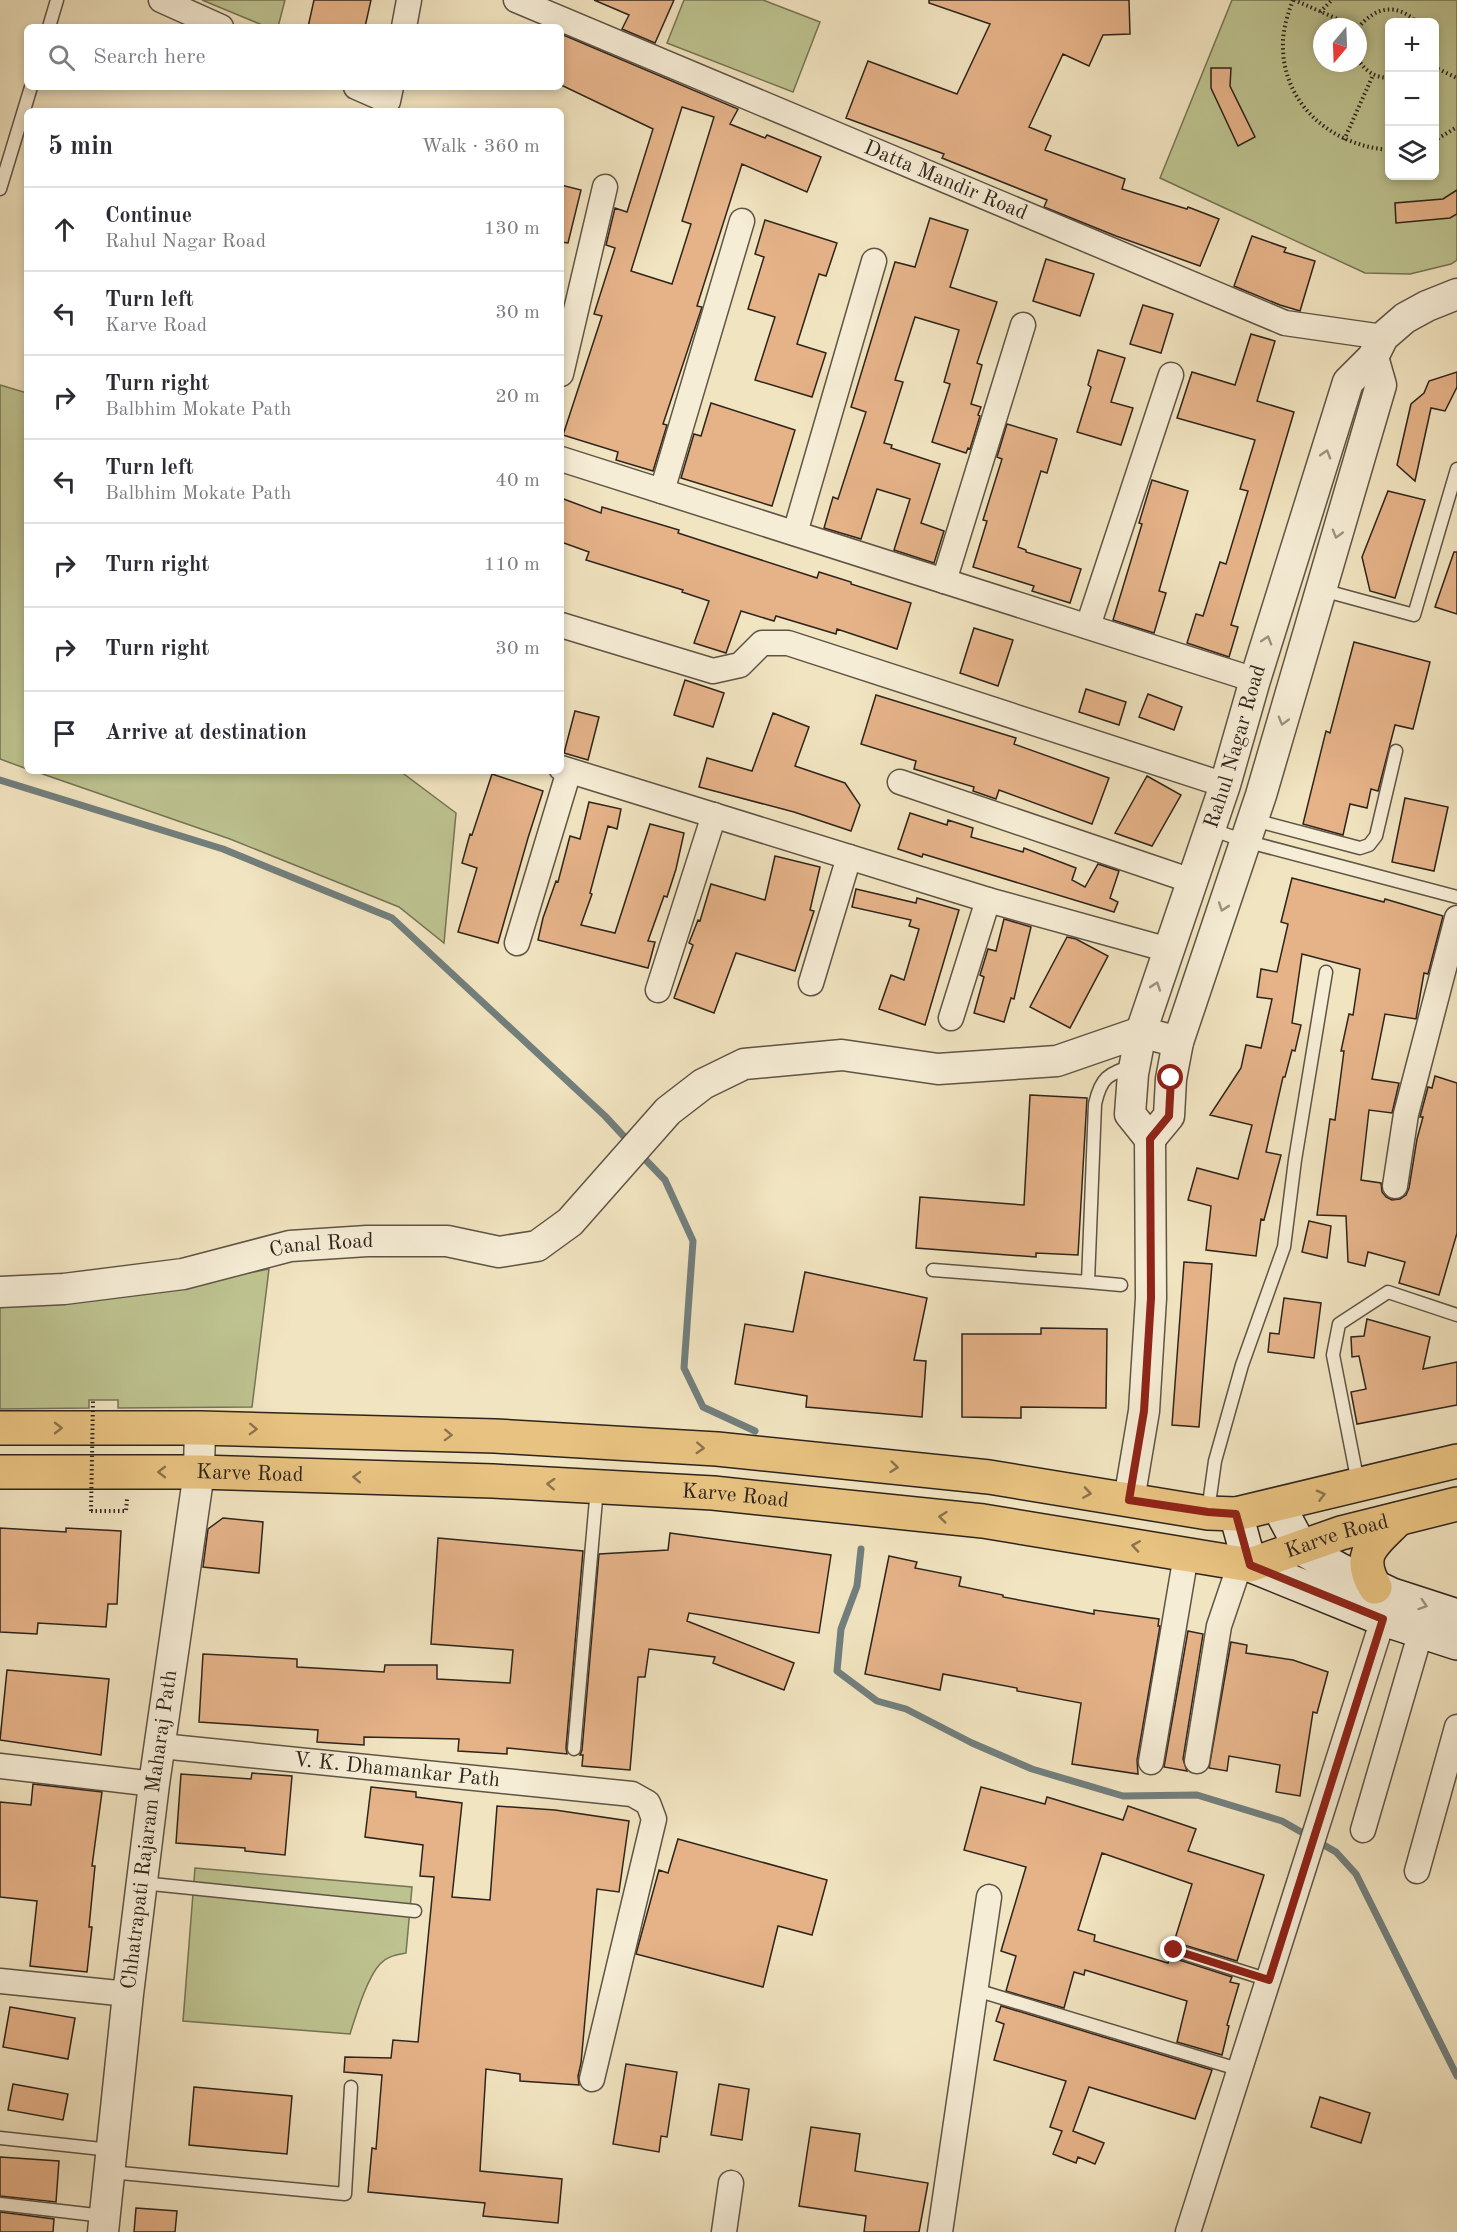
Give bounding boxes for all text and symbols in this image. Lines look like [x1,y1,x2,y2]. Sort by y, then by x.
north arrow [1313,18,1367,72]
map controls [1385,18,1439,180]
button: + [1385,18,1439,72]
search box [24,24,564,90]
icon: search [45,41,78,74]
text: Search here [93,46,206,68]
button: − [1385,72,1439,126]
button: layers [1385,126,1439,180]
text: 5 min [48,134,113,160]
text: Walk · 360 m [421,137,540,157]
street label: Datta Mandir Road [861,137,1030,224]
text: Continue [105,205,192,227]
icon: ahead [48,213,81,246]
text: 130 m [484,219,540,239]
text: Rahul Nagar Road [105,232,266,252]
text: Turn left [105,289,194,311]
icon: left [48,297,81,330]
text: 30 m [495,303,540,323]
text: Karve Road [105,316,207,336]
text: Turn right [105,373,209,395]
icon: right [48,381,81,414]
text: 20 m [495,387,540,407]
text: Balbhim Mokate Path [105,400,291,420]
one-way arrow [1318,449,1331,460]
text: Turn left [105,457,194,479]
icon: left [48,465,81,498]
text: 40 m [495,471,540,491]
text: Balbhim Mokate Path [105,484,291,504]
one-way arrow [1332,528,1344,539]
icon: right [48,549,81,582]
text: Turn right [105,554,209,576]
text: 110 m [484,555,540,575]
icon: right [48,633,81,666]
one-way arrow [1260,635,1273,646]
text: Turn right [105,638,209,660]
text: 30 m [495,639,540,659]
street label: Rahul Nagar Road [1201,662,1270,831]
one-way arrow [1277,716,1290,726]
icon: arrive [48,717,81,750]
text: Arrive at destination [105,722,307,744]
one-way arrow [1218,901,1231,912]
one-way arrow [1149,981,1162,992]
route start [1157,1064,1183,1090]
street label: Canal Road [267,1231,374,1261]
one-way arrow [54,1422,63,1434]
one-way arrow [249,1423,258,1436]
one-way arrow [444,1429,453,1441]
one-way arrow [696,1441,705,1454]
one-way arrow [890,1460,899,1473]
street label: Karve Road [196,1461,304,1486]
one-way arrow [157,1466,166,1478]
one-way arrow [352,1471,361,1483]
one-way arrow [547,1478,556,1491]
street label: Karve Road [681,1481,790,1511]
one-way arrow [1082,1486,1092,1499]
one-way arrow [1315,1489,1325,1502]
one-way arrow [939,1511,948,1524]
street label: Karve Road [1282,1511,1391,1562]
one-way arrow [1131,1541,1141,1553]
one-way arrow [1417,1598,1428,1611]
street label: Chhatrapati Rajaram Maharaj Path [118,1669,181,1991]
street label: V. K. Dhamankar Path [293,1749,501,1791]
route end [1160,1936,1186,1962]

